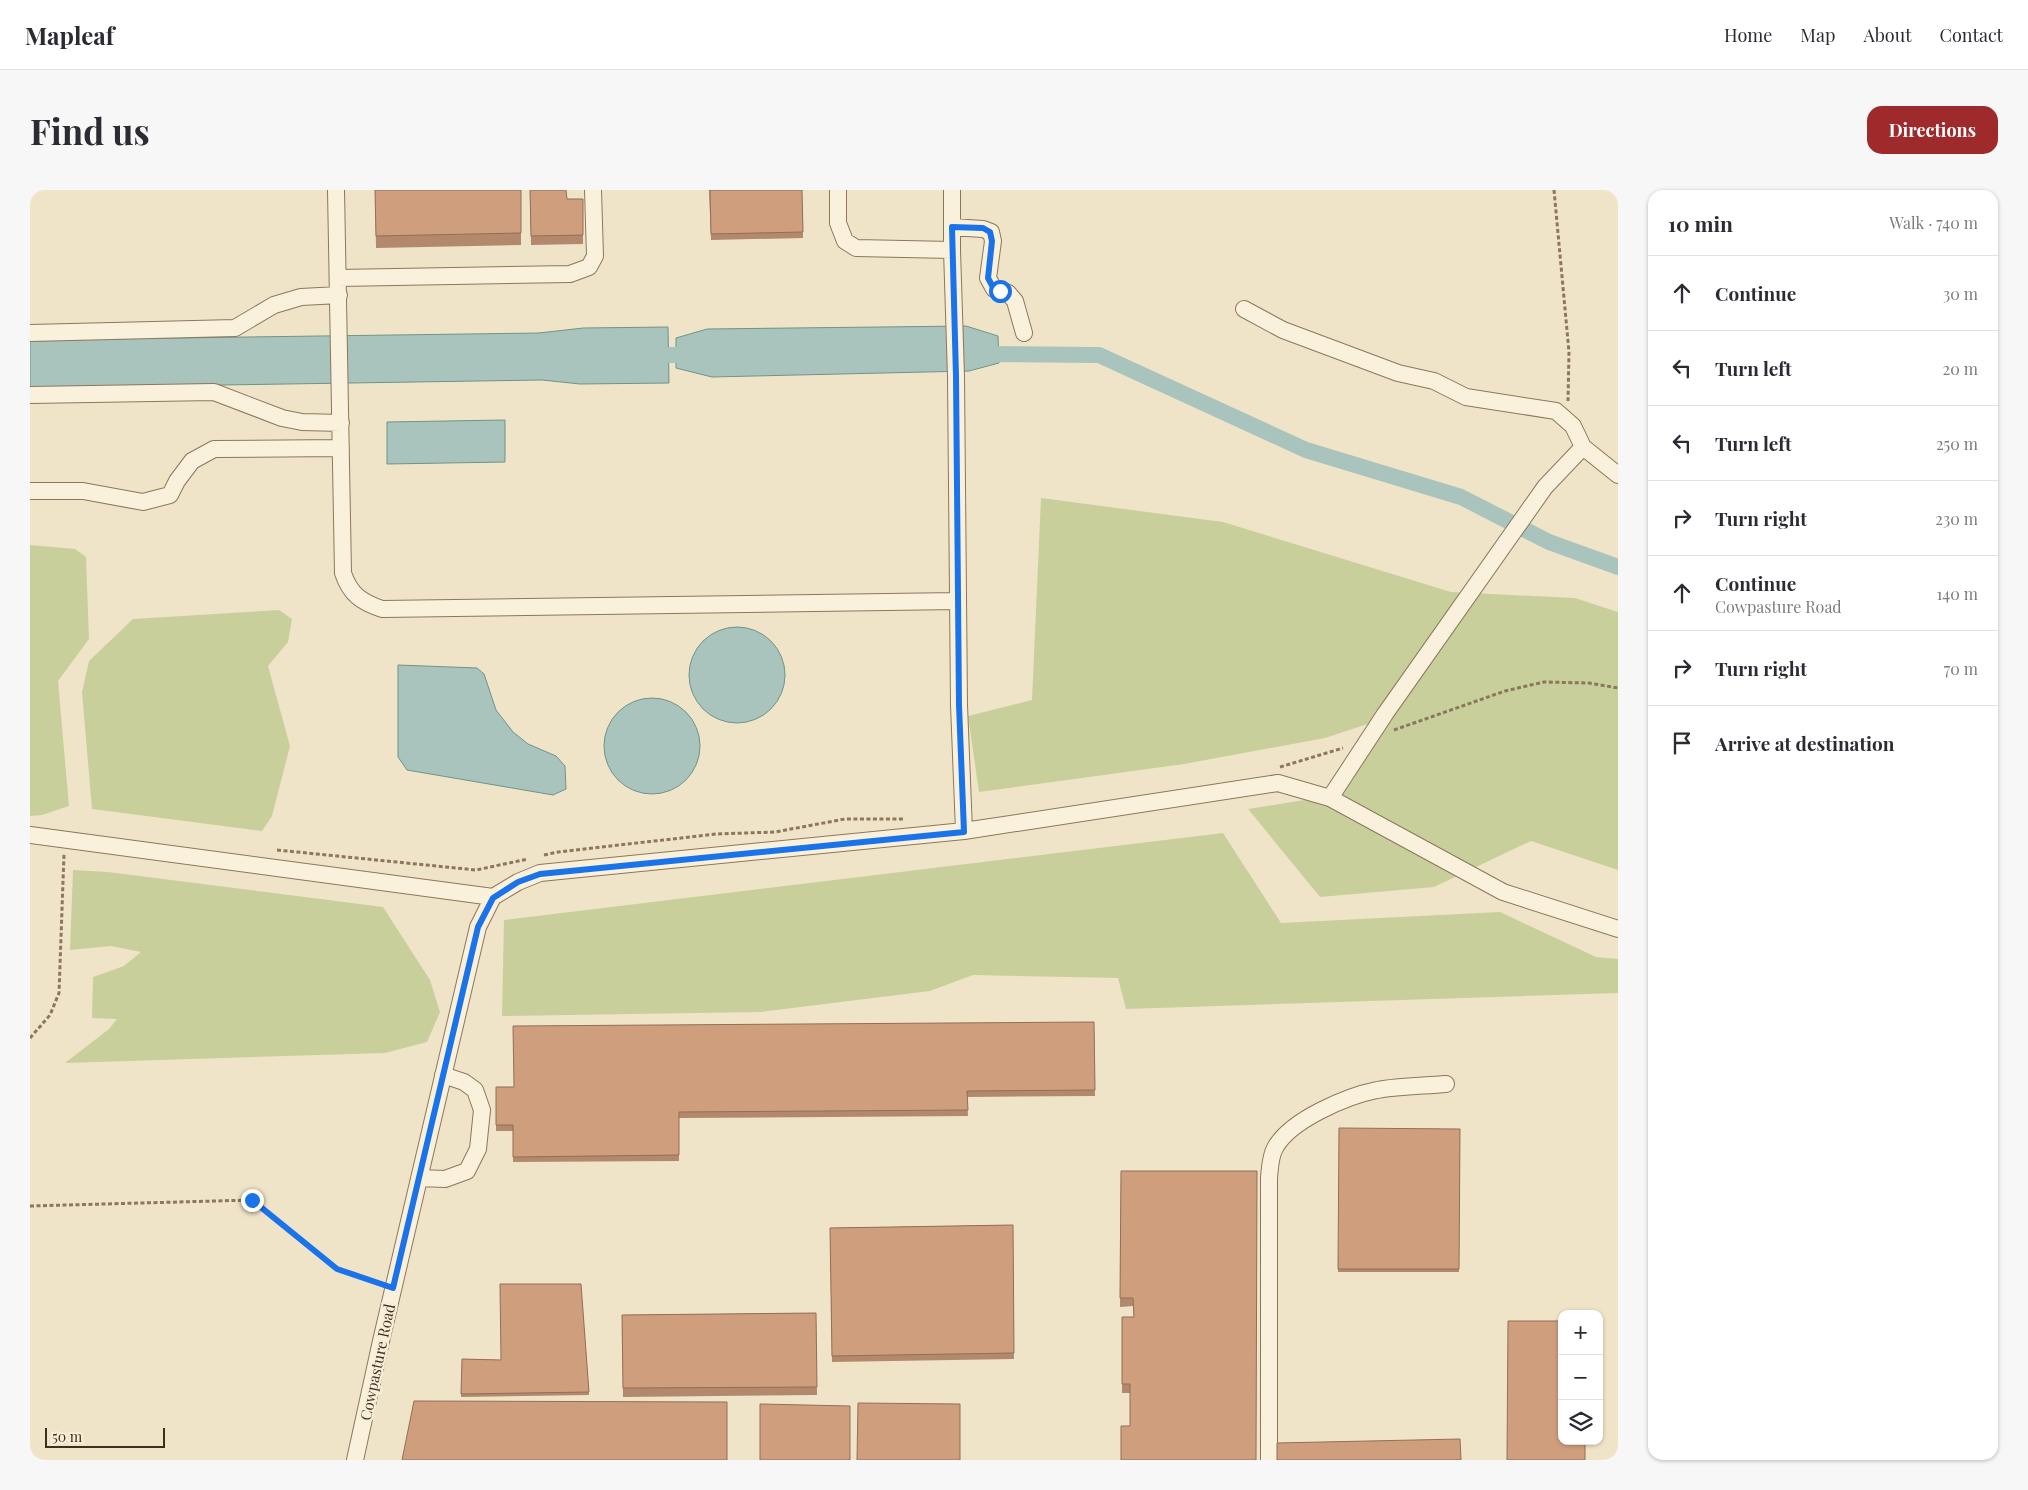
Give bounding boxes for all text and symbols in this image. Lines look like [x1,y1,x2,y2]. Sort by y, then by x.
text: Mapleaf [25,19,114,51]
text: Home [1724,23,1772,47]
text: Map [1800,23,1835,47]
text: About [1863,23,1912,47]
text: Contact [1940,23,2003,47]
button: Directions [1867,106,1998,154]
text: Find us [30,107,150,154]
text: 10 min [1668,209,1733,237]
text: Walk · 740 m [1889,212,1978,233]
icon: ahead [1668,279,1696,307]
route start [989,280,1012,303]
text: Continue [1715,280,1796,306]
text: 30 m [1943,283,1978,304]
icon: left [1668,354,1696,382]
text: Turn left [1715,355,1792,381]
text: 20 m [1943,358,1978,379]
icon: left [1668,429,1696,457]
text: Turn left [1715,430,1792,456]
text: 250 m [1936,433,1978,454]
icon: right [1668,504,1696,532]
text: Turn right [1715,505,1807,531]
text: 230 m [1935,508,1978,529]
text: Continue [1715,570,1796,596]
icon: ahead [1668,579,1696,607]
text: 140 m [1936,583,1978,604]
text: Cowpasture Road [1715,596,1842,617]
icon: right [1668,654,1696,682]
text: Turn right [1715,655,1807,681]
text: 70 m [1944,658,1978,679]
icon: arrive [1668,729,1696,757]
text: Arrive at destination [1715,730,1895,756]
route end [241,1189,264,1212]
street label: Cowpasture Road [355,1302,399,1422]
map controls [1558,1310,1603,1445]
button: + [1558,1310,1603,1355]
button: − [1558,1355,1603,1400]
button: layers [1558,1400,1603,1445]
scale bar [45,1425,165,1448]
text: 50 m [52,1427,82,1446]

